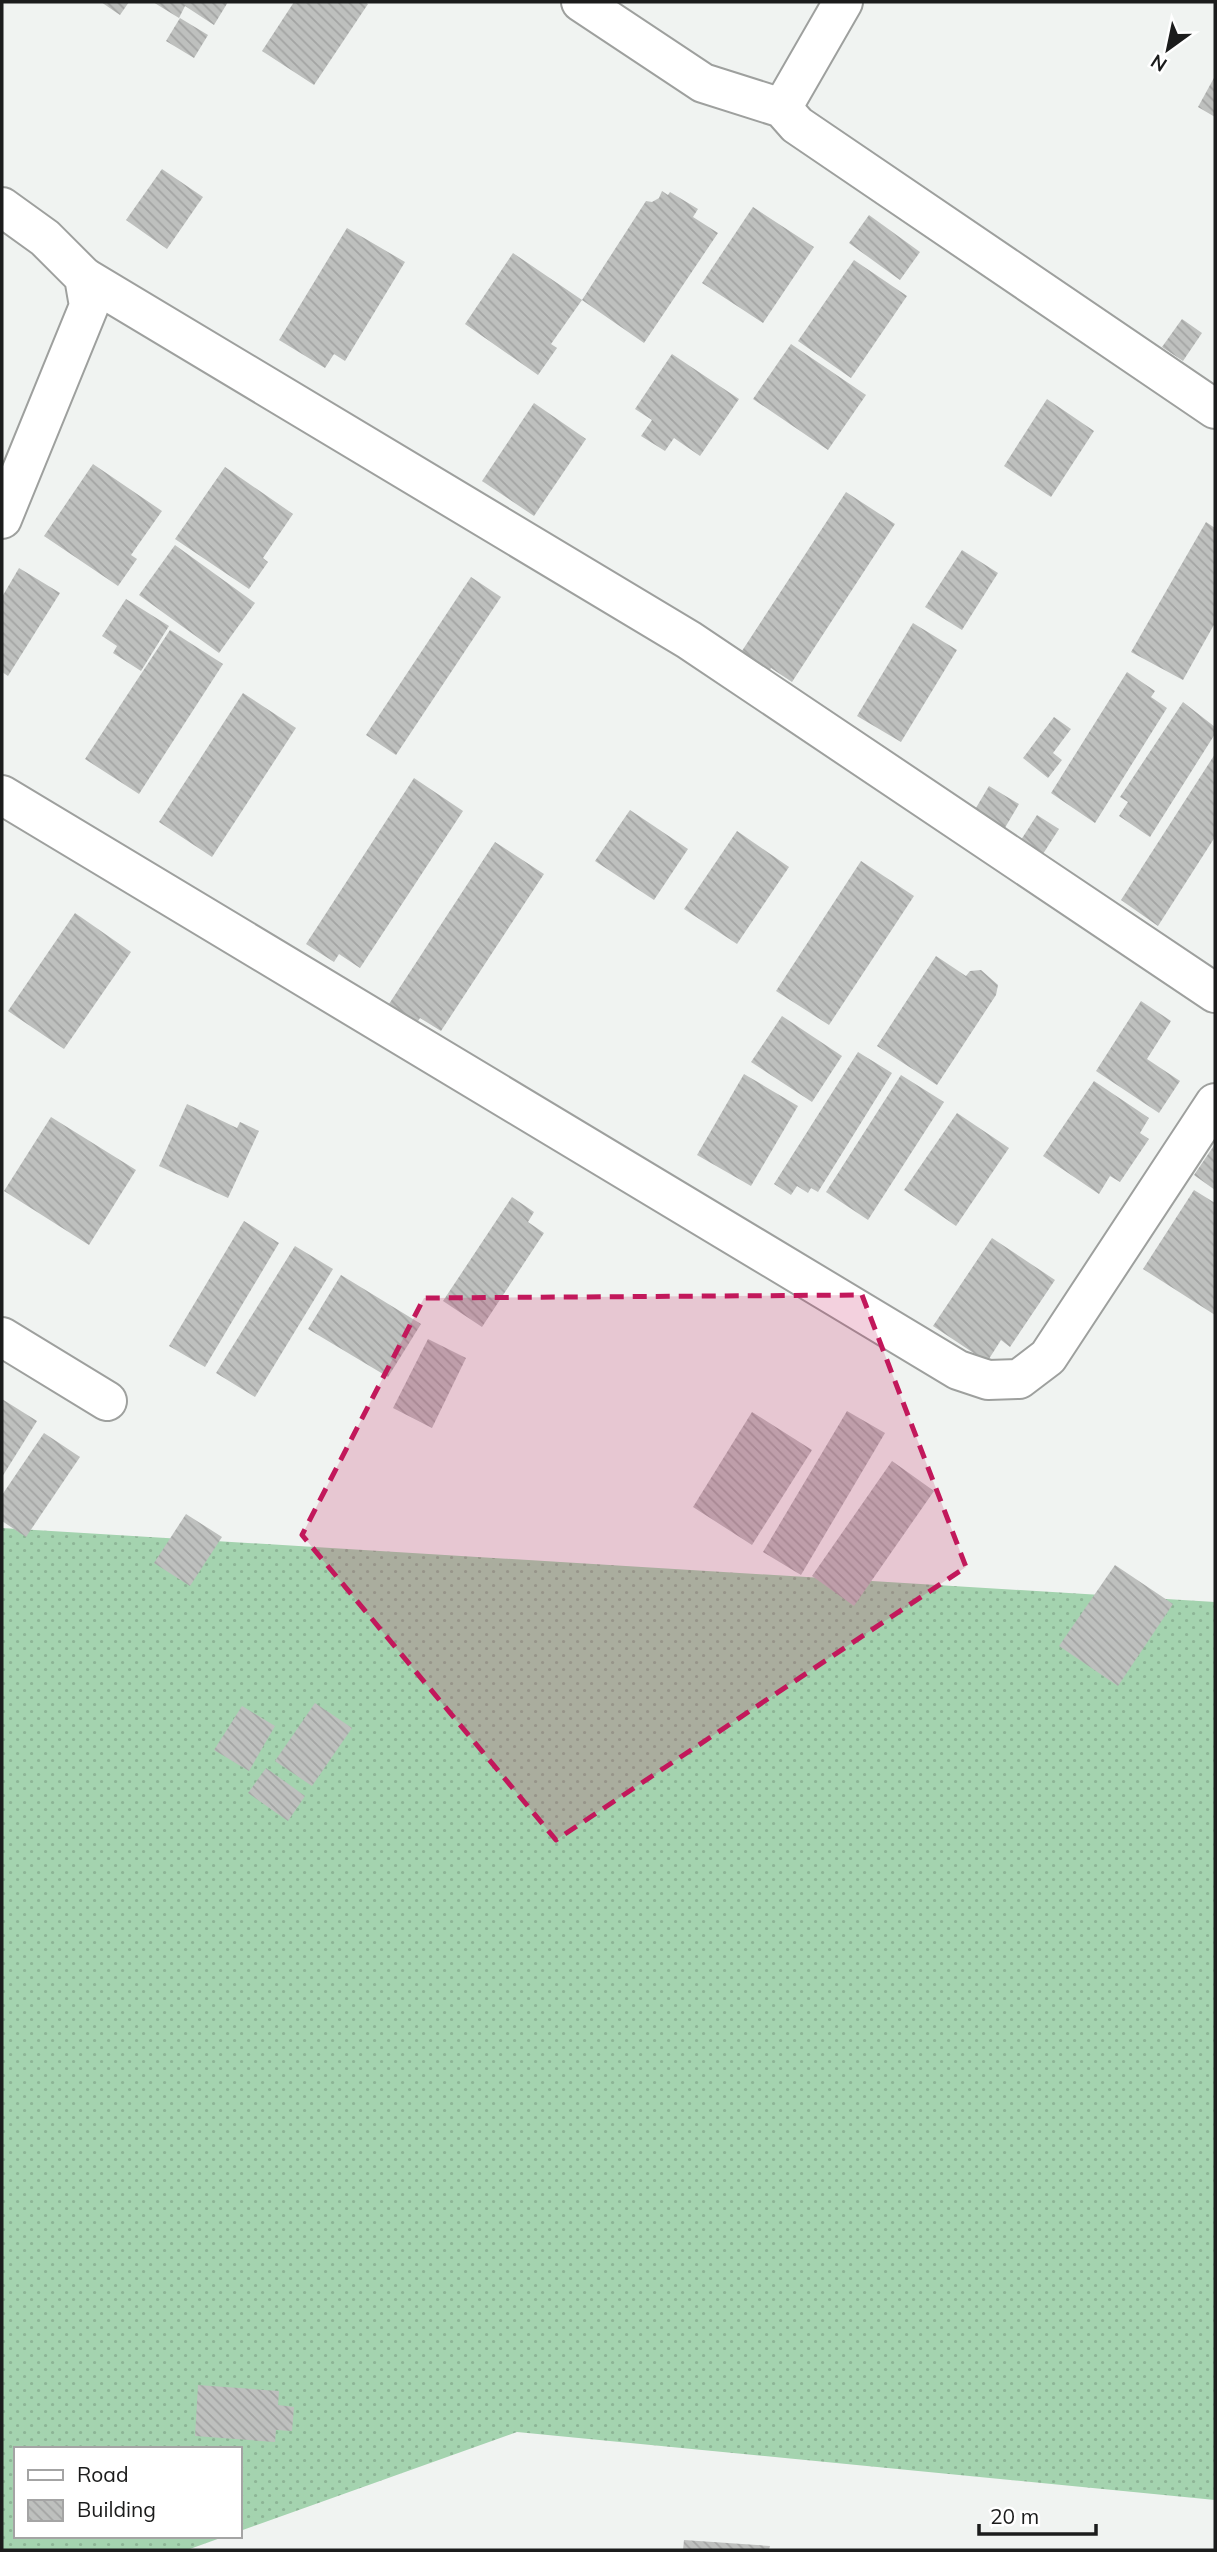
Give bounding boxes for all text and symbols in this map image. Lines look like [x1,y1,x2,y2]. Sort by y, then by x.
north arrow [1133,14,1203,84]
text: N [1146,49,1171,77]
legend [14,2447,242,2538]
text: Road [77,2461,128,2487]
scale bar [979,2492,1096,2536]
text: Building [77,2496,156,2522]
text: 20 m [990,2503,1039,2529]

